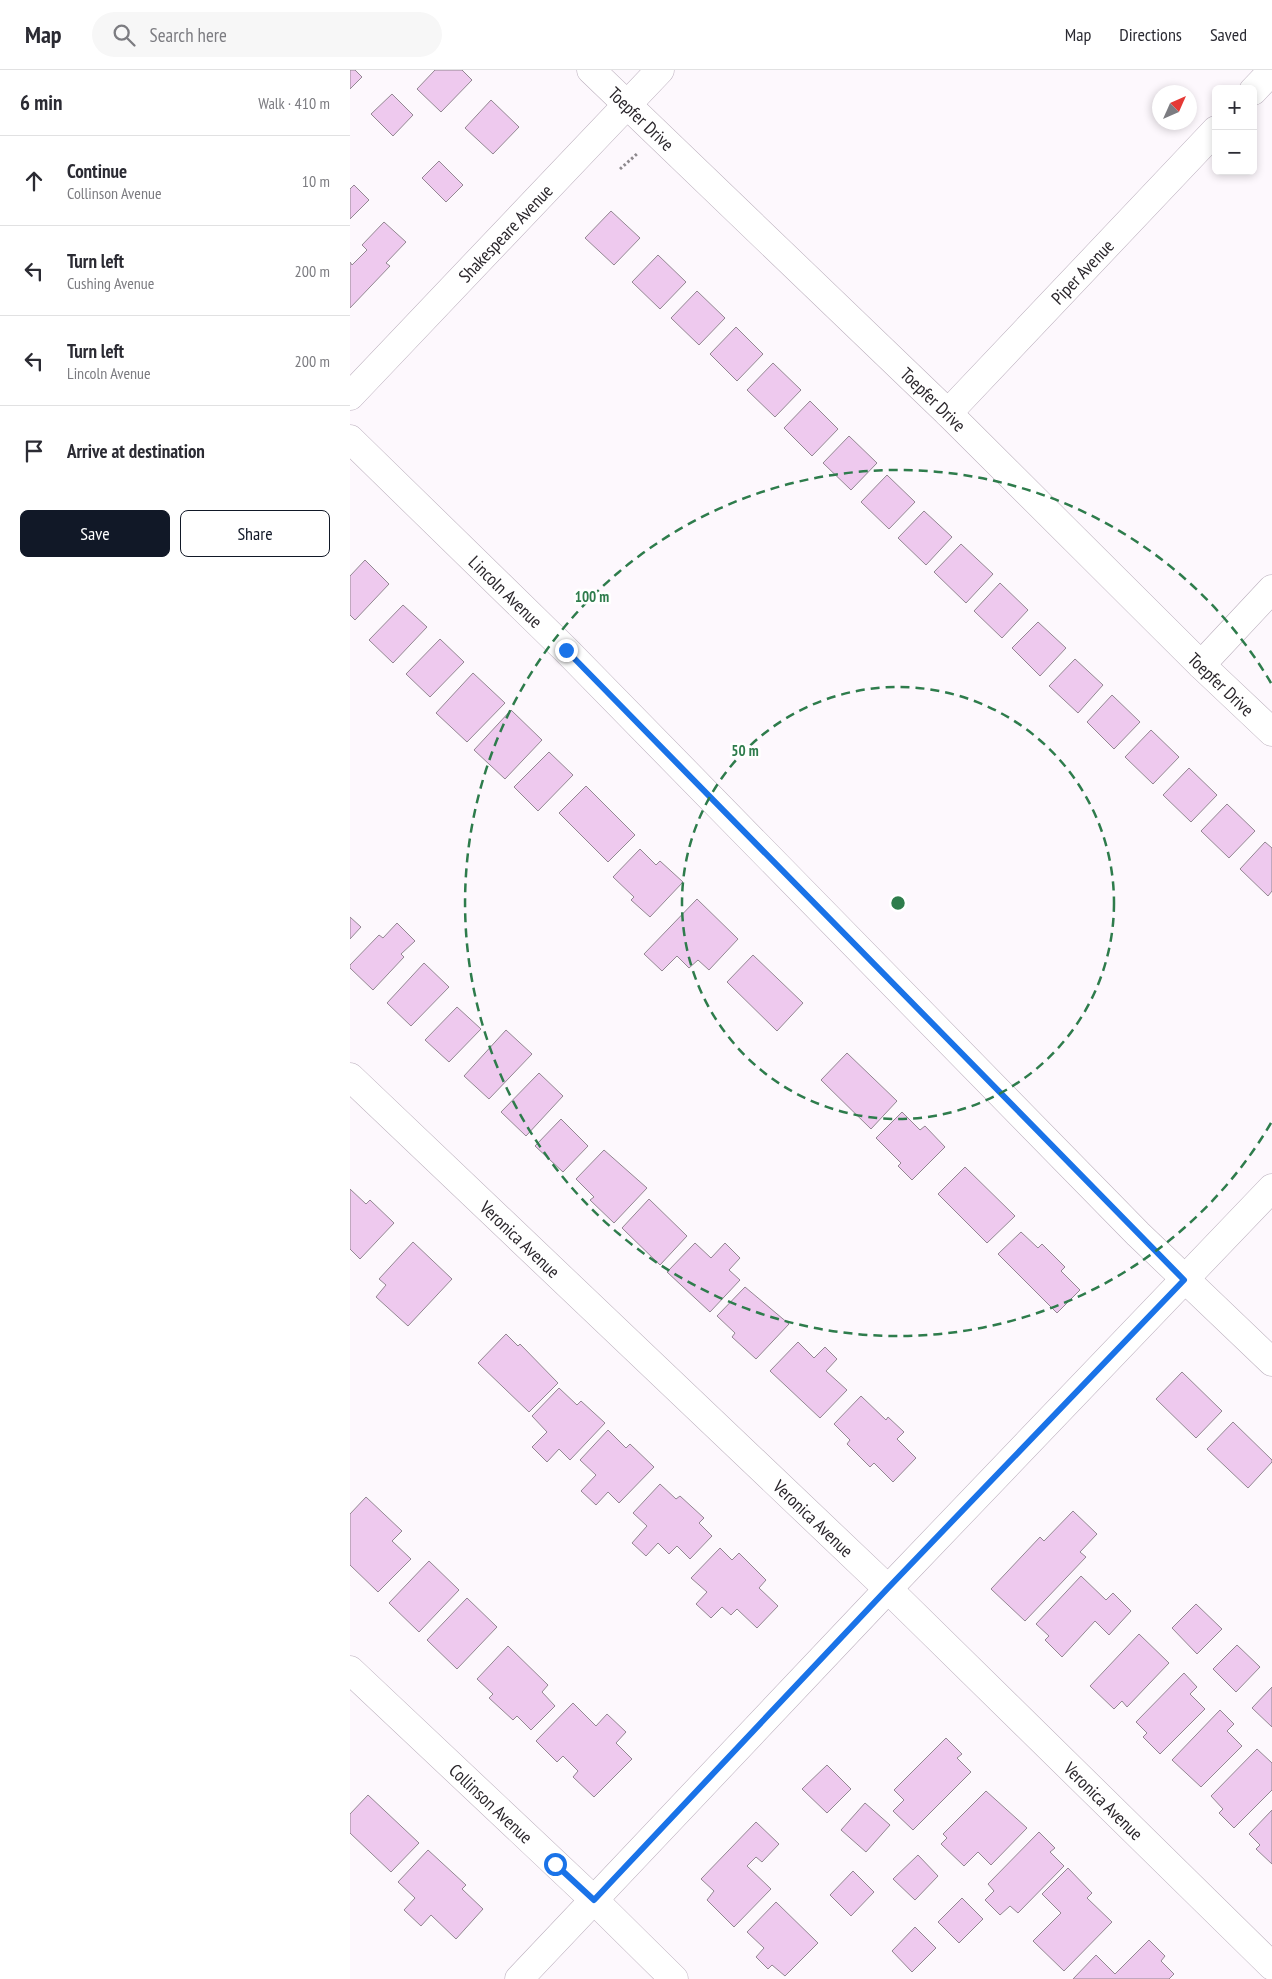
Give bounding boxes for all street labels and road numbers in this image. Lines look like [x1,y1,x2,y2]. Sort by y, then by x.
street label: Toepfer Drive [604,82,679,155]
street label: Shakespeare Avenue [453,179,557,287]
street label: Piper Avenue [1046,234,1118,309]
street label: Toepfer Drive [896,362,971,436]
street label: Lincoln Avenue [464,550,548,632]
street label: Toepfer Drive [1183,647,1259,721]
street label: Veronica Avenue [475,1195,565,1282]
street label: Veronica Avenue [768,1474,858,1562]
street label: Veronica Avenue [1059,1756,1148,1845]
street label: Collinson Avenue [445,1758,538,1848]

